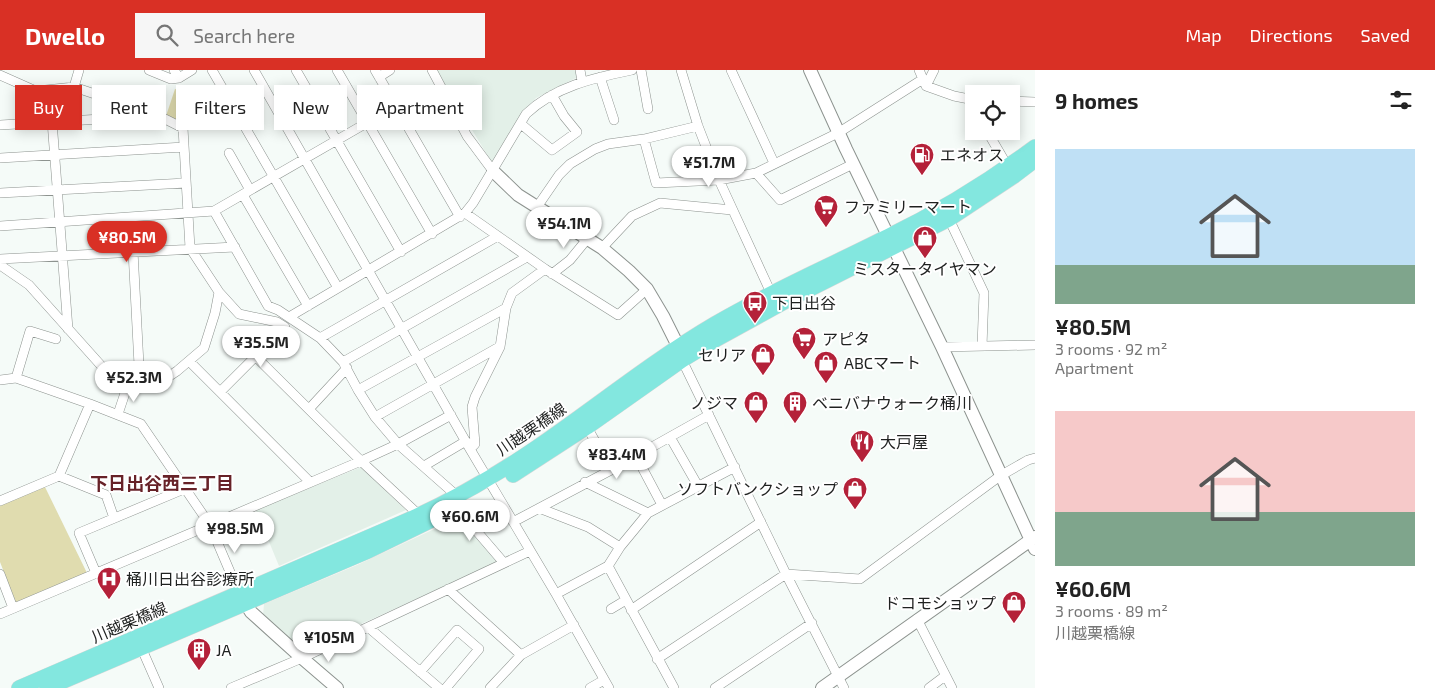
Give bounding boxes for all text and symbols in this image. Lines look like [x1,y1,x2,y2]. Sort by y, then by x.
search box [135,13,485,58]
text: Dwello [25,21,105,50]
icon: search [153,21,181,49]
text: Search here [193,24,295,47]
text: Map [1185,24,1222,46]
text: Directions [1250,24,1333,46]
text: Saved [1361,24,1410,46]
chip: Buy [15,85,82,130]
chip: Rent [92,85,166,130]
chip: Filters [176,85,264,130]
chip: New [274,85,347,130]
chip: Apartment [357,85,482,130]
map controls [965,85,1020,140]
button: locate [965,85,1020,140]
icon: filters [1387,86,1415,114]
text: 9 homes [1055,88,1138,113]
fuel station icon: エネオス [909,142,935,176]
place label: エネオス [940,145,1004,164]
pin: ¥51.7M [668,146,750,188]
text: ¥51.7M [683,152,735,171]
icon: home [1190,181,1280,271]
supermarket icon: ファミリーマート [813,194,839,228]
place label: ファミリーマート [844,197,972,216]
pin: ¥54.1M [523,206,605,249]
text: ¥54.1M [537,213,591,232]
pin: ¥80.5M [86,220,168,263]
shop icon: ミスタータイヤマン [912,225,938,259]
text: ¥80.5M [98,227,156,246]
place label: ミスタータイヤマン [853,259,997,278]
bus stop icon: 下日出谷 [742,290,768,324]
place label: 下日出谷 [772,293,836,312]
text: ¥80.5M [1055,314,1131,339]
pin: ¥35.5M [220,326,302,368]
supermarket icon: アピタ [791,326,817,360]
place label: アピタ [822,329,870,348]
text: ¥35.5M [233,332,289,351]
text: 3 rooms · 92 m² [1055,339,1167,358]
shop icon: セリア [750,342,776,376]
place label: セリア [698,345,746,364]
shop icon: ABCマート [813,350,839,384]
place label: ABCマート [844,353,921,372]
text: Apartment [1055,358,1134,377]
pin: ¥52.3M [93,360,175,403]
text: ¥52.3M [106,367,162,386]
shop icon: ノジマ [743,390,769,424]
building icon: ベニバナウォーク桶川 [782,390,808,424]
place label: ノジマ [690,393,738,412]
place label: ベニバナウォーク桶川 [812,393,972,412]
street label: 川越栗橋線 [492,398,569,459]
restaurant icon: 大戸屋 [849,429,875,463]
place label: 大戸屋 [880,432,928,451]
pin: ¥83.4M [576,438,658,480]
text: ¥83.4M [588,444,646,463]
icon: home [1190,444,1280,534]
district label: 下日出谷西三丁目 [90,472,234,494]
shop icon: ソフトバンクショップ [842,476,868,510]
place label: ソフトバンクショップ [677,479,838,498]
pin: ¥60.6M [429,500,511,542]
text: ¥60.6M [441,506,499,525]
pin: ¥98.5M [194,512,276,554]
text: ¥98.5M [206,518,264,537]
hospital icon: 桶川日出谷診療所 [96,566,122,600]
place label: 桶川日出谷診療所 [126,569,254,588]
text: ¥60.6M [1055,576,1131,601]
shop icon: ドコモショップ [1001,590,1027,624]
place label: ドコモショップ [884,593,996,612]
street label: 川越栗橋線 [88,597,169,646]
text: 3 rooms · 89 m² [1055,601,1168,620]
pin: ¥105M [294,620,364,663]
text: 川越栗橋線 [1055,623,1135,642]
text: ¥105M [303,627,355,646]
building icon: JA [186,637,212,671]
place label: JA [216,640,231,659]

